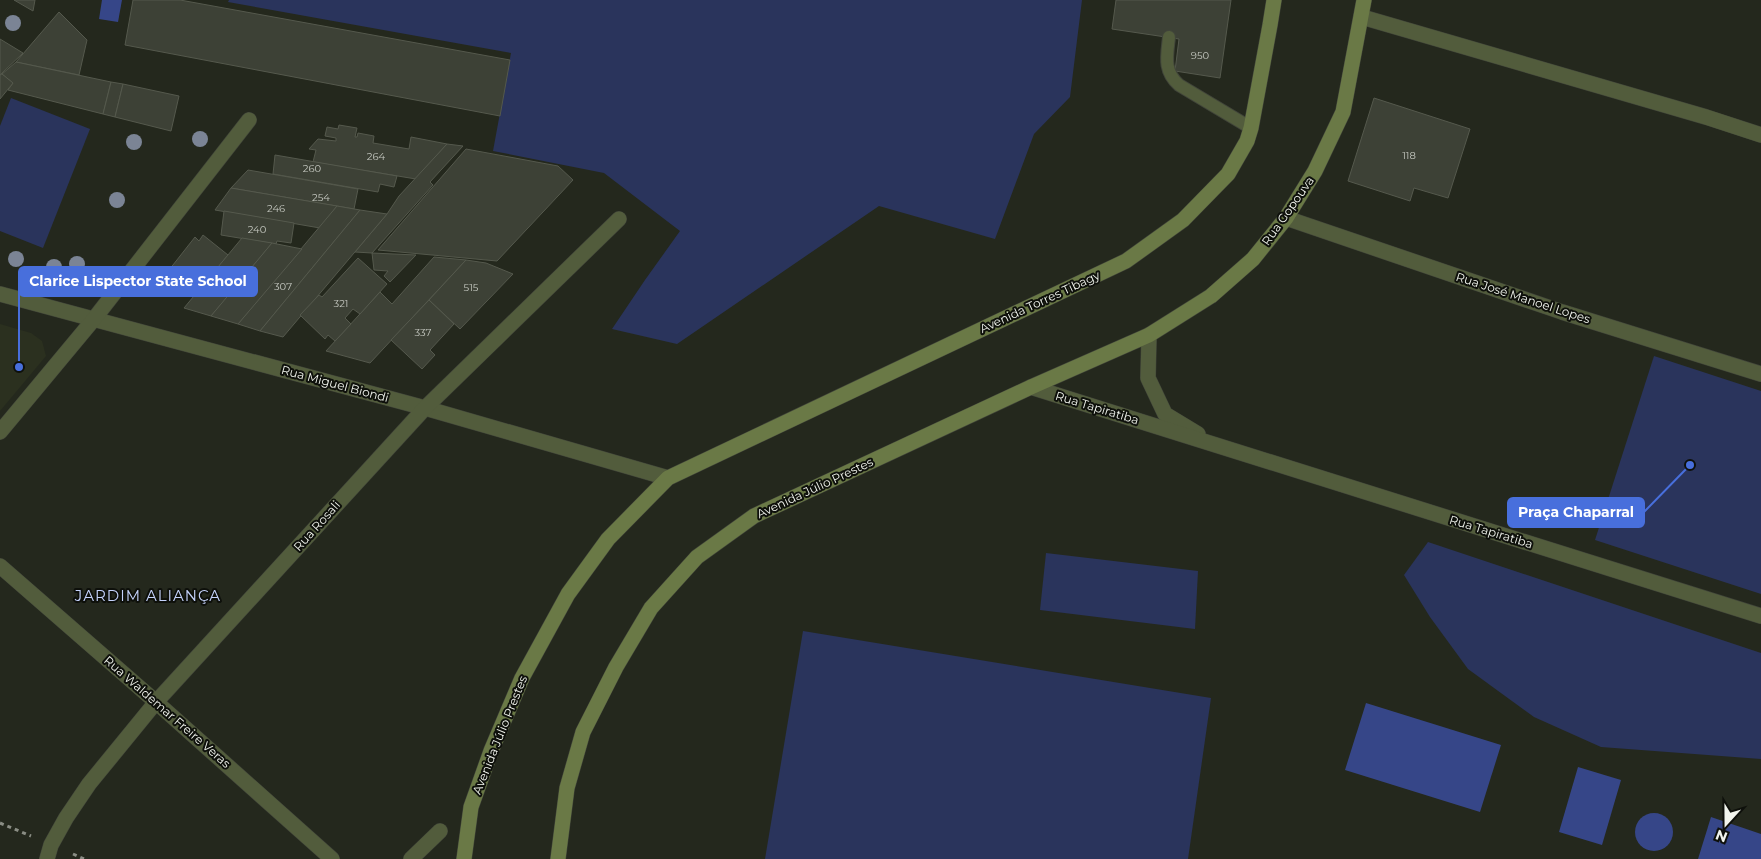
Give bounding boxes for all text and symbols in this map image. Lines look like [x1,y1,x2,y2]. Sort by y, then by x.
house number: 950 [1191,49,1210,62]
house number: 118 [1402,149,1416,162]
house number: 264 [367,150,386,163]
house number: 260 [303,162,322,175]
street label: Rua Gopouva [1258,173,1317,248]
house number: 254 [312,191,330,204]
house number: 246 [267,202,285,215]
house number: 240 [248,223,267,236]
callout: Clarice Lispector State School [19,267,257,296]
street label: Avenida Torres Tibagy [977,267,1103,336]
street label: Rua José Manoel Lopes [1454,269,1592,326]
text: Clarice Lispector State School [29,272,247,290]
house number: 307 [274,280,292,293]
house number: 515 [464,281,479,294]
house number: 321 [334,297,348,310]
house number: 337 [415,326,432,339]
street label: Rua Miguel Biondi [280,362,391,405]
street label: Rua Tapiratiba [1054,388,1141,427]
street label: Avenida Júlio Prestes [754,454,875,521]
street label: Rua Rosali [290,497,343,554]
callout: Praça Chaparral [1508,498,1644,527]
text: Praça Chaparral [1518,503,1634,521]
street label: Rua Tapiratiba [1448,512,1535,551]
district label: JARDIM ALIANÇA [74,586,221,605]
street label: Rua Waldemar Freire Veras [101,652,234,771]
street label: Avenida Júlio Prestes [469,673,530,796]
north arrow [1701,799,1751,849]
text: N [1713,826,1730,847]

